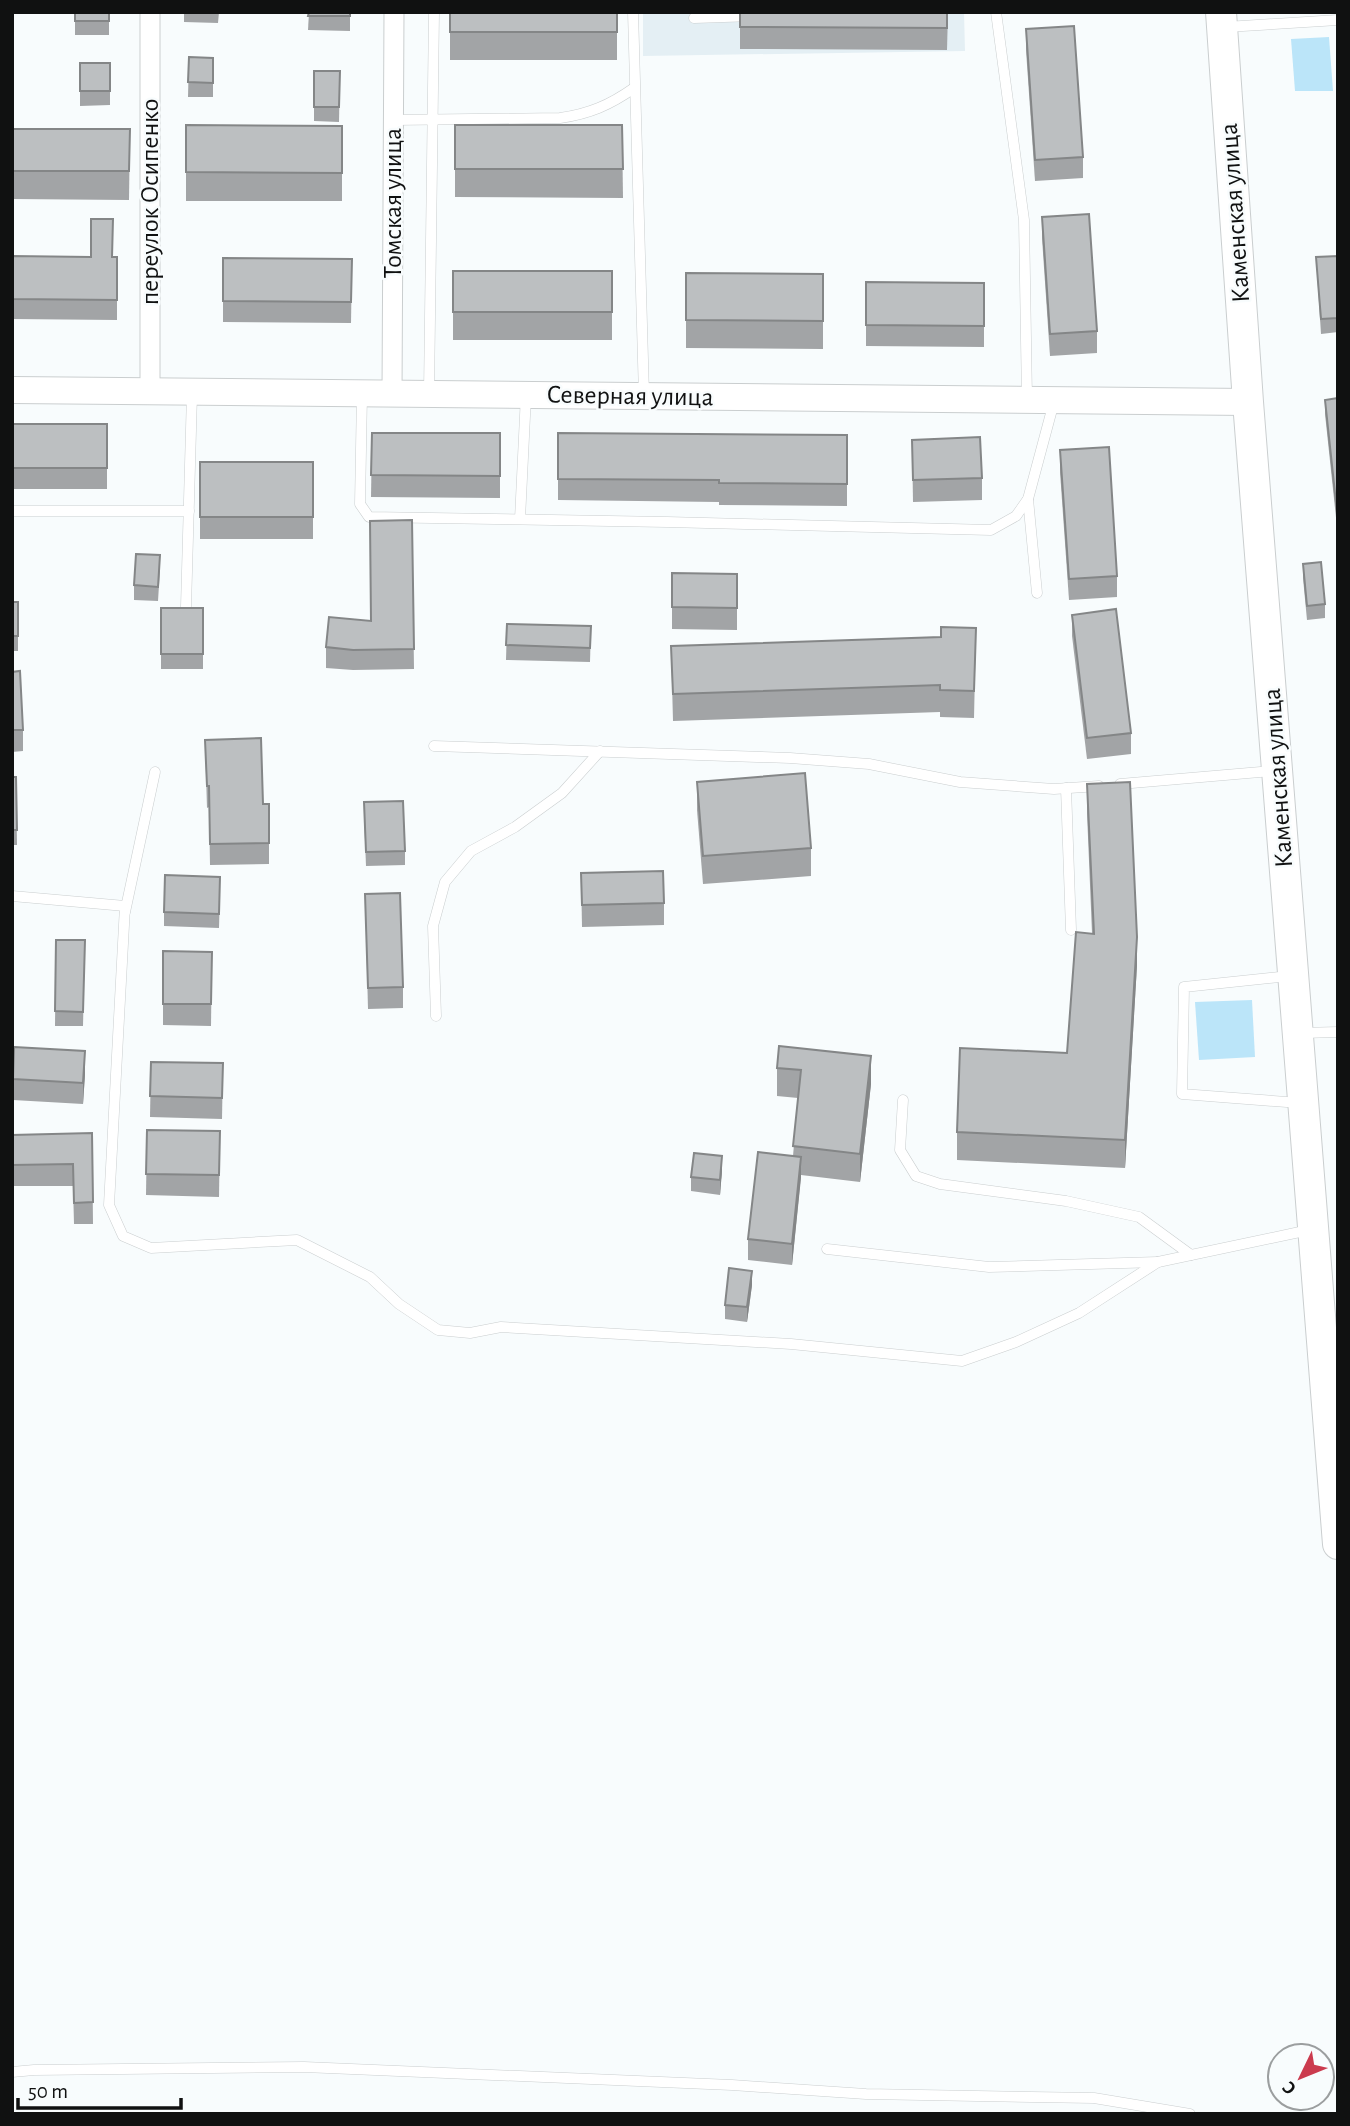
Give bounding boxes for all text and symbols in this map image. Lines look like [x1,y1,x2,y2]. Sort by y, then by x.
street label: переулок Осипенко [137,99,163,305]
street label: Каменская улица [1216,122,1254,304]
street label: Томская улица [380,128,406,278]
street label: Северная улица [546,382,714,410]
street label: Каменская улица [1259,687,1297,869]
north arrow [1266,2042,1336,2112]
scale bar [18,2066,180,2110]
text: С [1279,2077,1300,2098]
text: 50 m [28,2081,68,2102]

